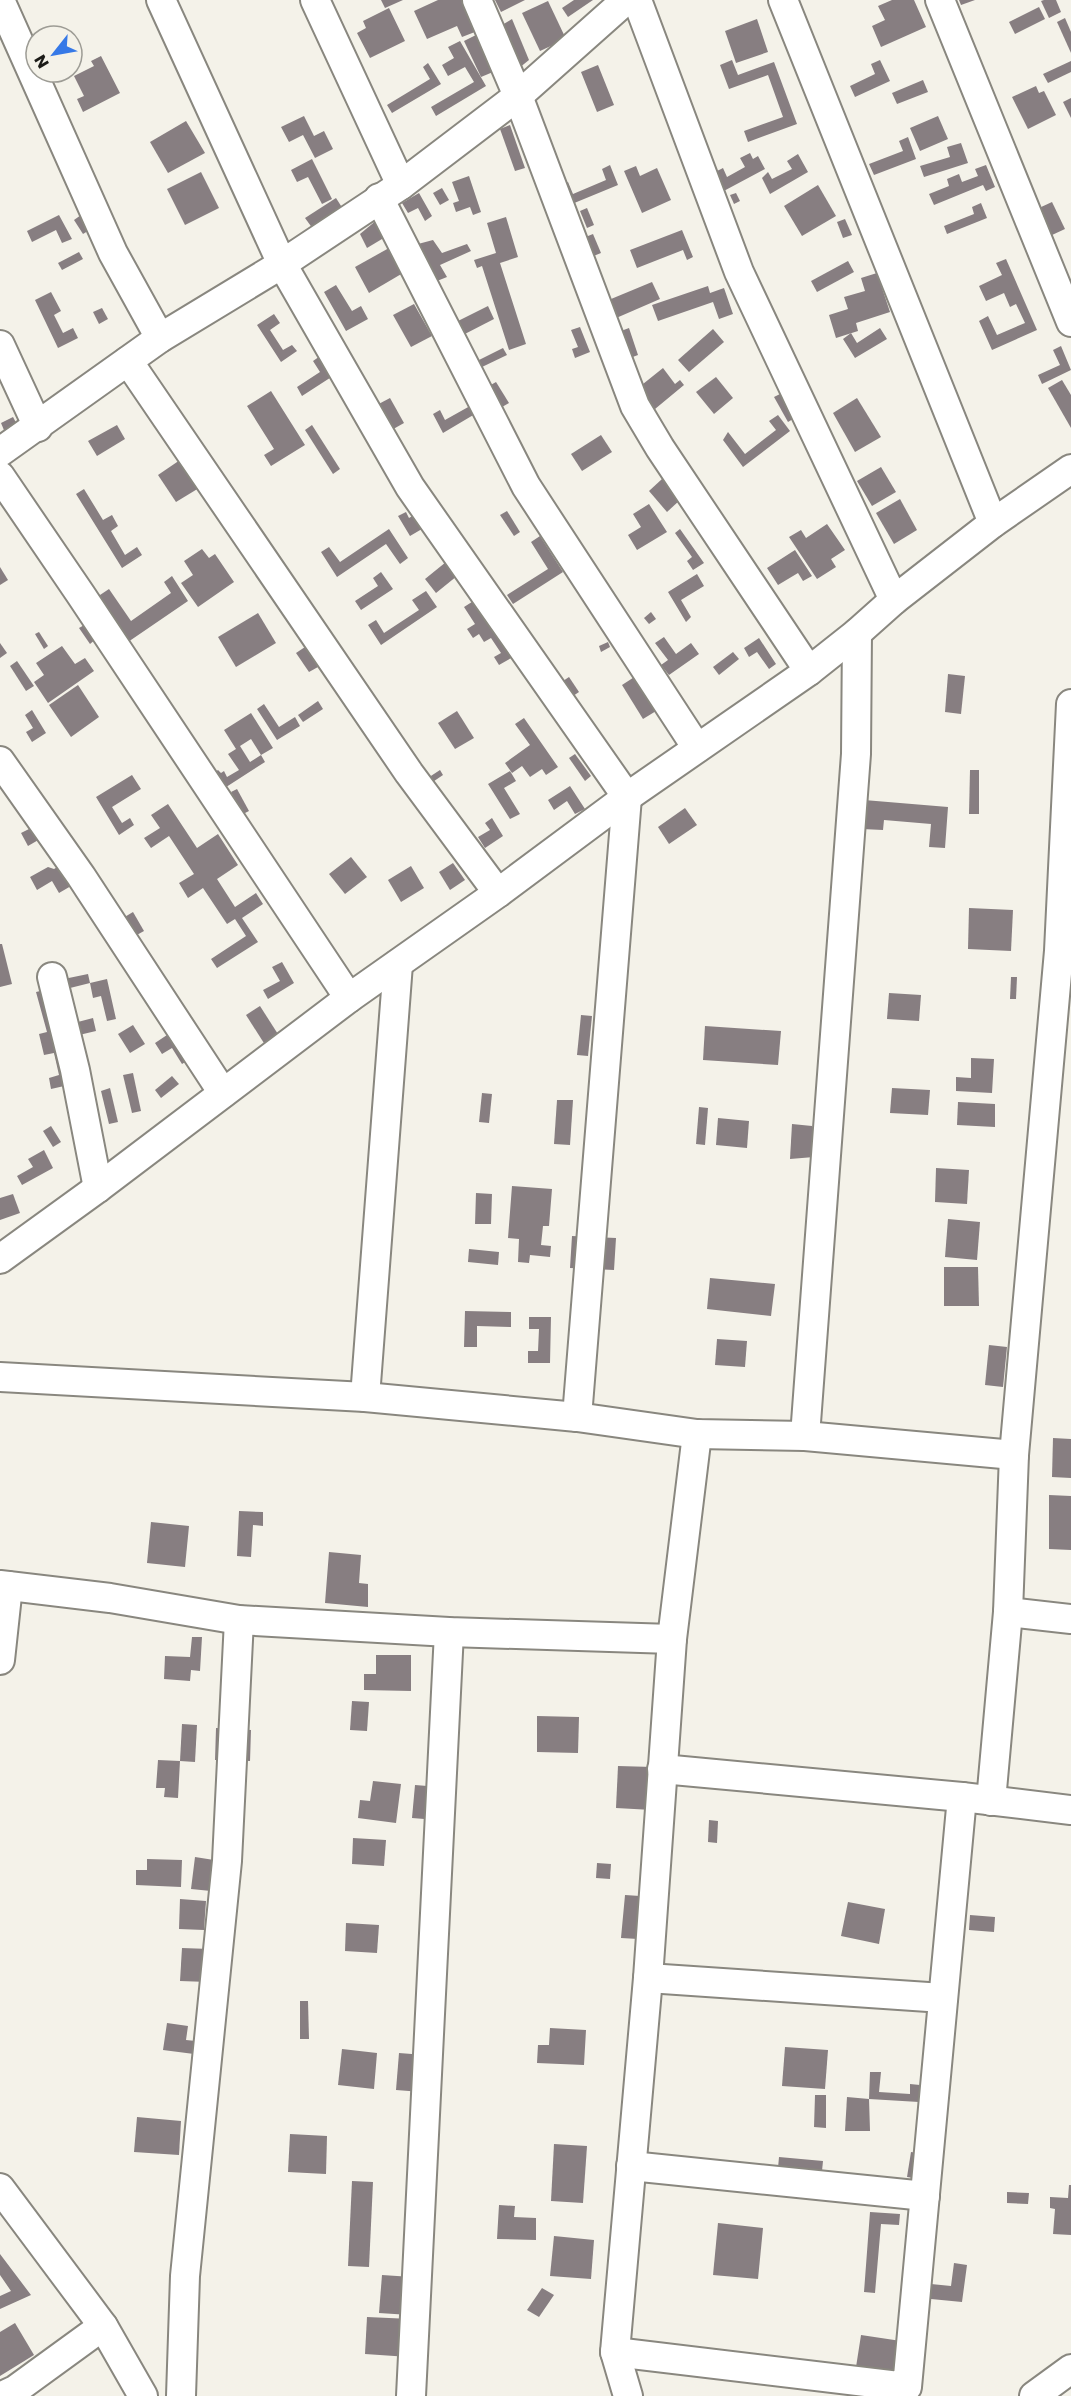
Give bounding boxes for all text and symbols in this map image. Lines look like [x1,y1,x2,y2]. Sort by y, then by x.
north arrow [24,24,84,84]
text: N [29,50,55,73]

